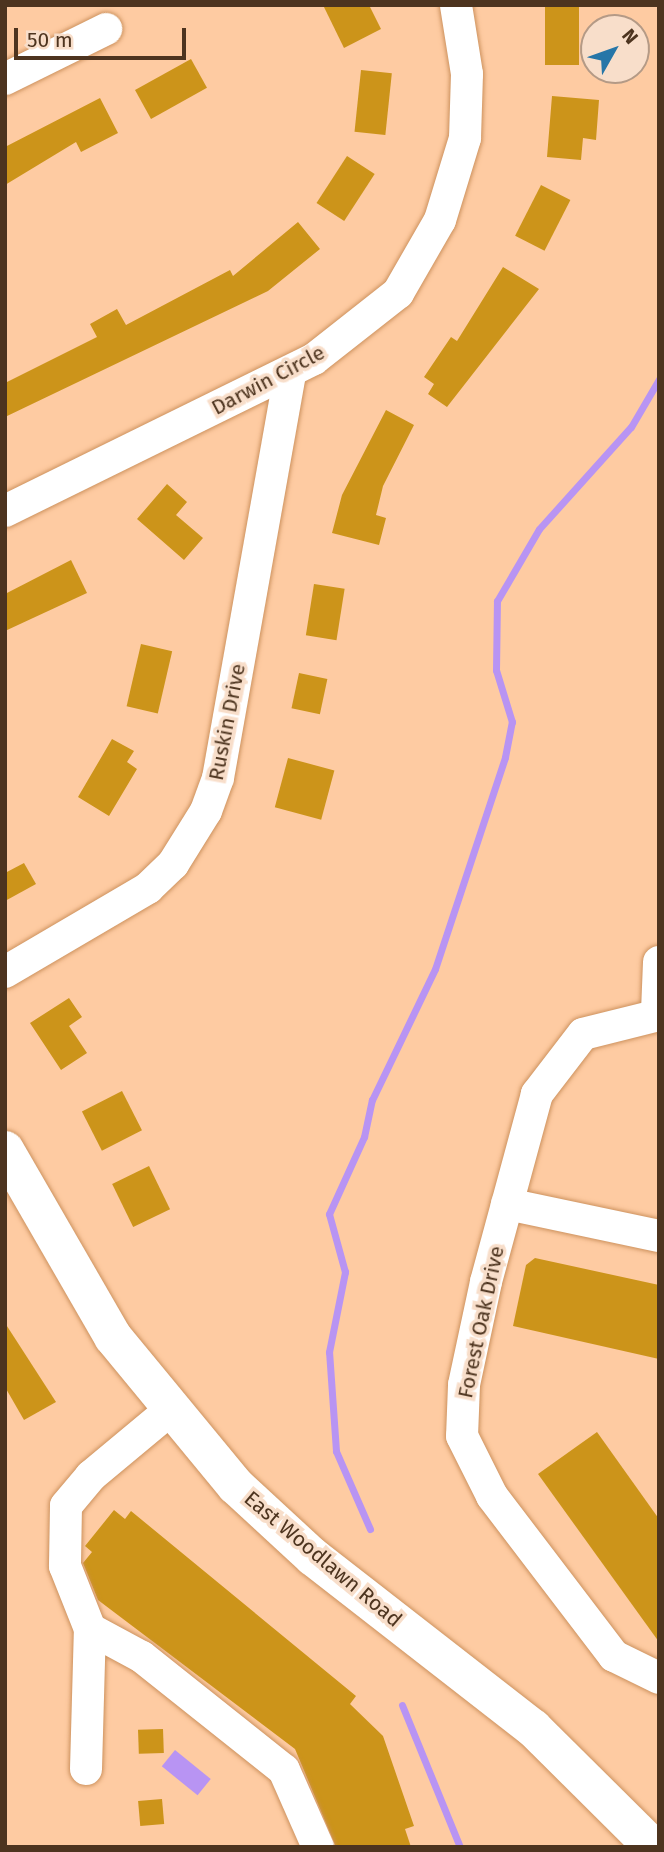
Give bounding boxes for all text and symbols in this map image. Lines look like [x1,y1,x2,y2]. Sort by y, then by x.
scale bar [18,14,189,58]
north arrow [580,14,650,84]
text: N [617,24,643,49]
text: 50 m [27,27,73,53]
street label: Darwin Circle [207,340,329,420]
street label: Ruskin Drive [203,661,251,783]
street label: Forest Oak Drive [453,1244,509,1400]
street label: East Woodlawn Road [239,1486,407,1632]

